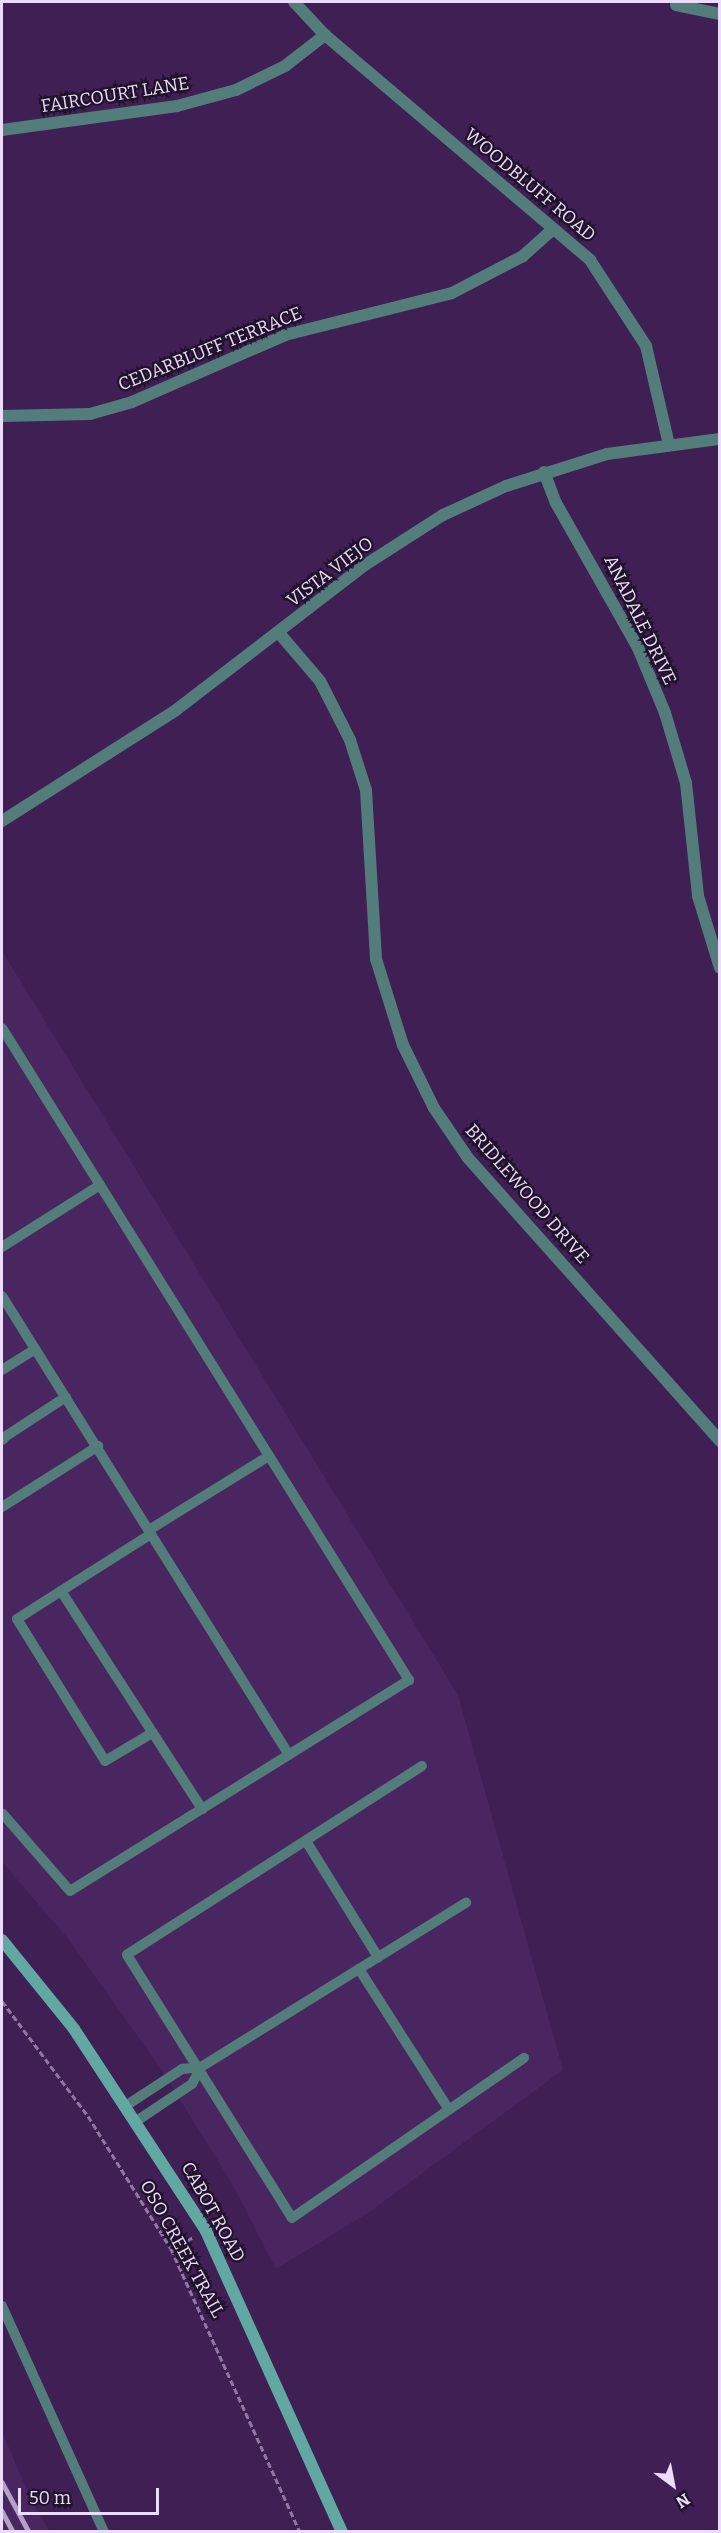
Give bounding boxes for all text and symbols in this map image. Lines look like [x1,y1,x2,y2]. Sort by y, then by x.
street label: FAIRCOURT LANE [39,73,191,117]
street label: WOODBLUFF ROAD [460,124,600,246]
street label: CEDARBLUFF TERRACE [115,302,305,396]
street label: VISTA VIEJO [283,533,377,611]
street label: ANADALE DRIVE [599,552,681,688]
street label: BRIDLEWOOD DRIVE [461,1120,593,1268]
street label: CABOT ROAD [177,2158,249,2266]
street label: OSO CREEK TRAIL [135,2177,229,2321]
north arrow [643,2455,703,2515]
scale bar [21,2476,162,2514]
text: 50 m [29,2487,71,2509]
text: N [673,2489,693,2512]

